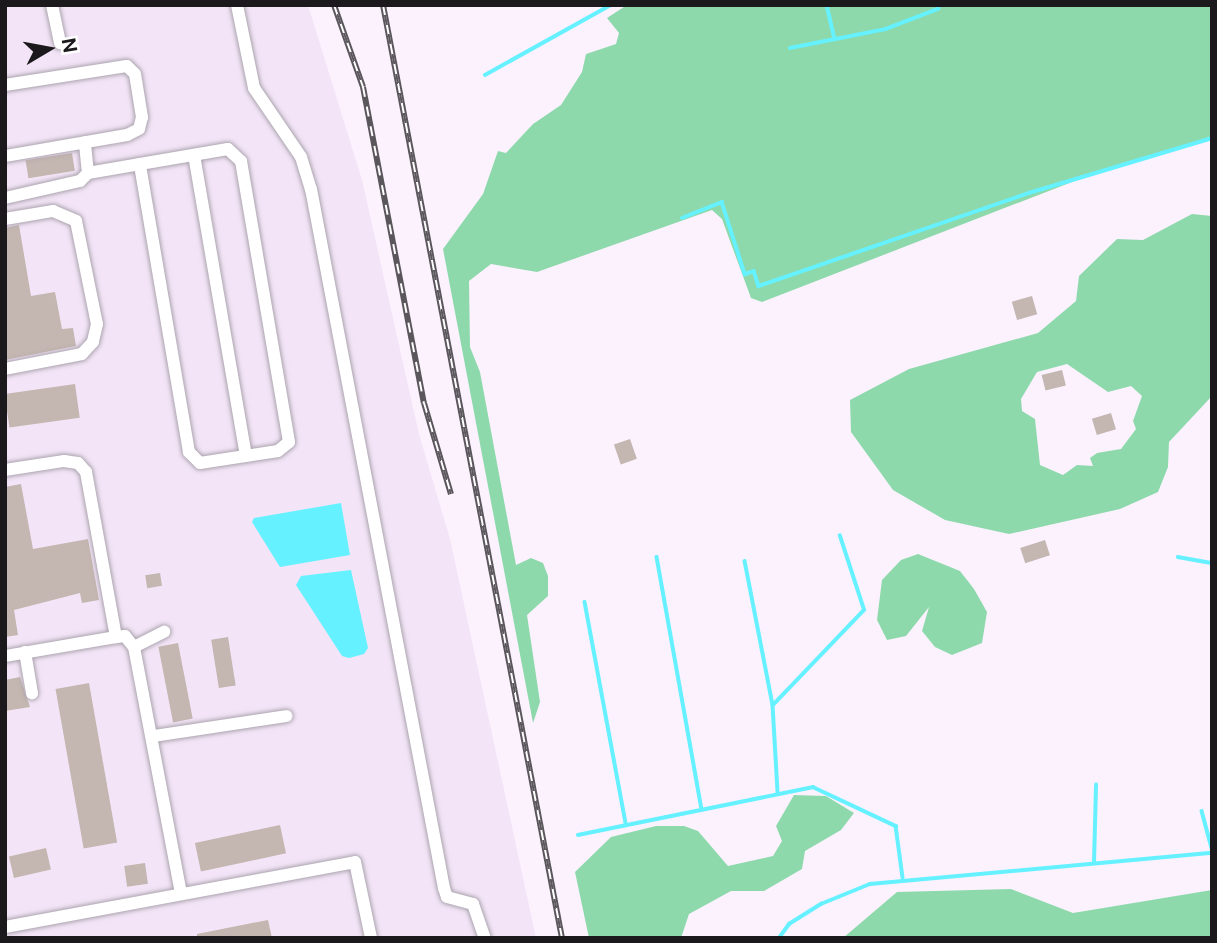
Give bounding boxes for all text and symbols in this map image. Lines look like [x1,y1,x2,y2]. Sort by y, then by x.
north arrow [14,14,84,84]
text: N [58,36,82,55]

